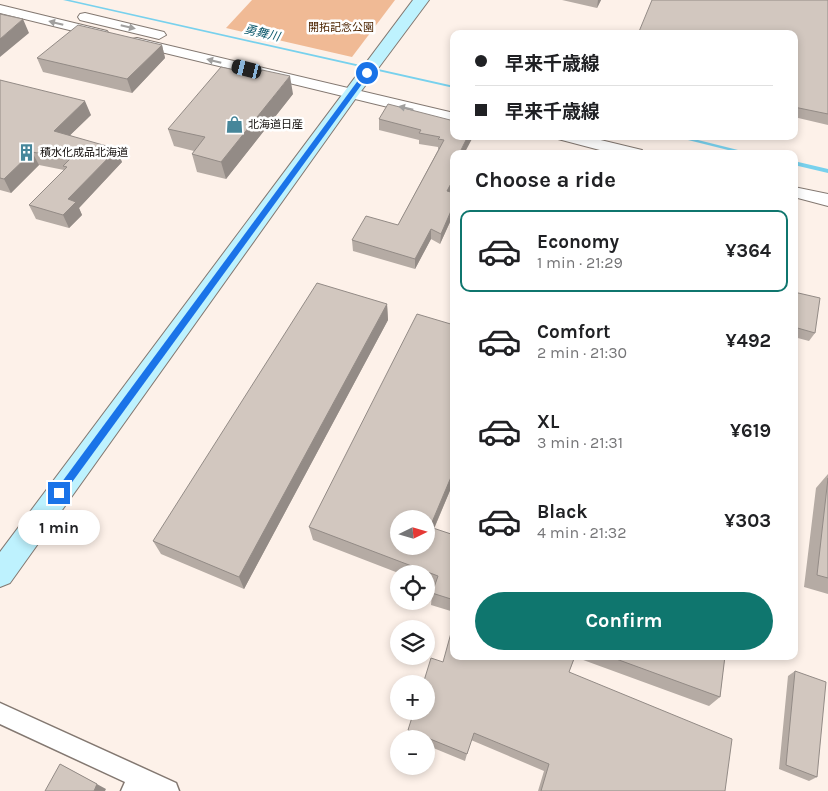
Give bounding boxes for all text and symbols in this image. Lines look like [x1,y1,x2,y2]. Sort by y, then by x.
one-way arrow [49,19,64,27]
park label: 開拓記念公園 [308,21,374,34]
water label: 勇舞川 [243,22,283,44]
one-way arrow [120,23,135,31]
text: 早来千歳線 [505,53,600,75]
one-way arrow [207,57,222,65]
car [230,58,263,80]
route start [356,62,378,84]
text: 早来千歳線 [505,101,600,123]
one-way arrow [398,103,414,111]
shop icon: 北海道日産 [224,114,244,134]
place label: 北海道日産 [248,118,303,131]
building icon: 積水化成品北海道 [16,142,36,162]
place label: 積水化成品北海道 [40,146,128,159]
text: Choose a ride [475,167,616,193]
icon: car [477,229,522,274]
text: Economy [537,231,619,253]
text: ¥364 [725,240,771,262]
text: 1 min · 21:29 [537,253,623,272]
icon: car [477,319,522,364]
text: Comfort [537,321,611,343]
text: ¥492 [725,330,771,352]
text: 2 min · 21:30 [537,343,627,362]
icon: car [477,409,522,454]
text: XL [537,411,559,433]
text: ¥619 [730,420,771,442]
text: 3 min · 21:31 [537,433,623,452]
route end [48,482,70,504]
icon: car [477,499,522,544]
text: Black [537,501,588,523]
callout: 1 min [18,510,100,546]
north arrow [390,510,435,555]
map controls [390,510,435,775]
text: ¥303 [724,510,771,532]
text: 1 min [39,518,79,537]
text: 4 min · 21:32 [537,523,627,542]
button: locate [390,565,435,610]
button: Confirm [475,592,773,650]
button: layers [390,620,435,665]
button: + [390,675,435,720]
button: − [390,730,435,775]

